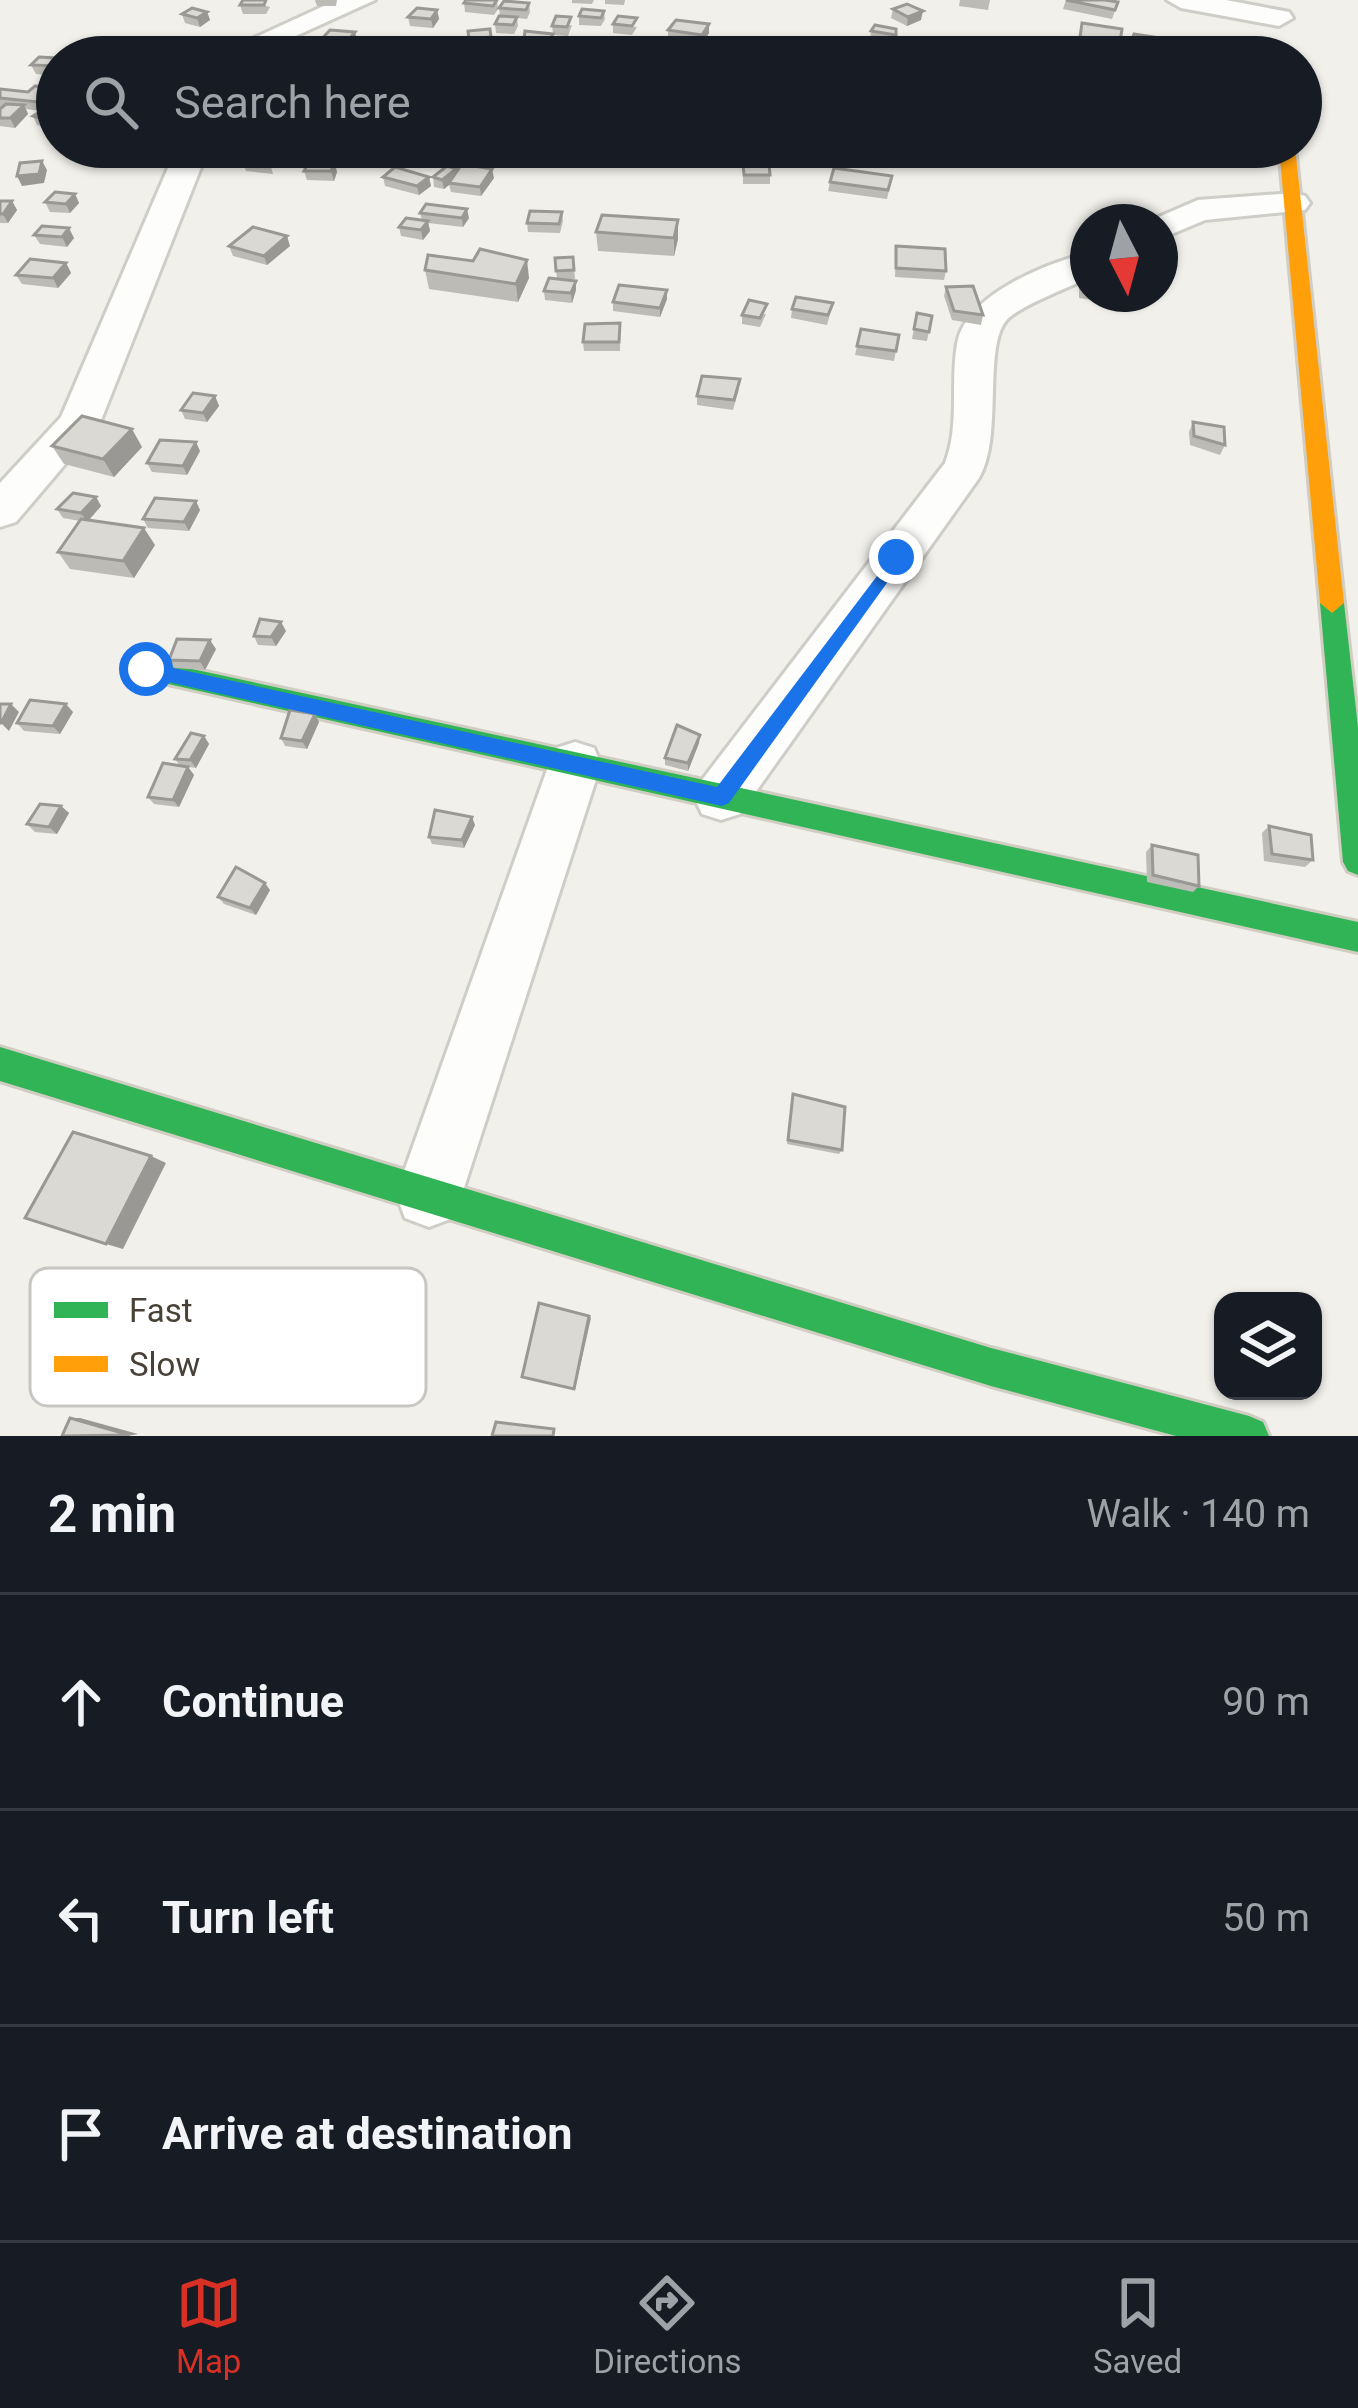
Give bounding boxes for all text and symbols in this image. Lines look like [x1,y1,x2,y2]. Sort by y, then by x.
search box [36,36,1322,168]
icon: search [78,69,144,135]
text: Search here [174,76,411,129]
north arrow [1070,204,1178,312]
route end [869,530,923,584]
route start [119,642,173,696]
legend [30,1268,426,1406]
text: Fast [129,1291,192,1330]
map controls [1214,1292,1322,1400]
button: layers [1214,1292,1322,1400]
text: Slow [129,1345,200,1384]
text: 2 min [48,1485,176,1544]
text: Walk · 140 m [1086,1491,1310,1537]
icon: ahead [48,1669,114,1735]
text: Continue [162,1675,344,1728]
text: 90 m [1222,1679,1310,1725]
icon: left [48,1885,114,1951]
text: Turn left [162,1891,334,1944]
text: 50 m [1222,1895,1310,1941]
icon: arrive [48,2101,114,2167]
text: Arrive at destination [162,2107,573,2160]
tab: Map [176,2270,242,2381]
tab: Directions [593,2270,742,2381]
tab: Saved [1093,2270,1182,2381]

